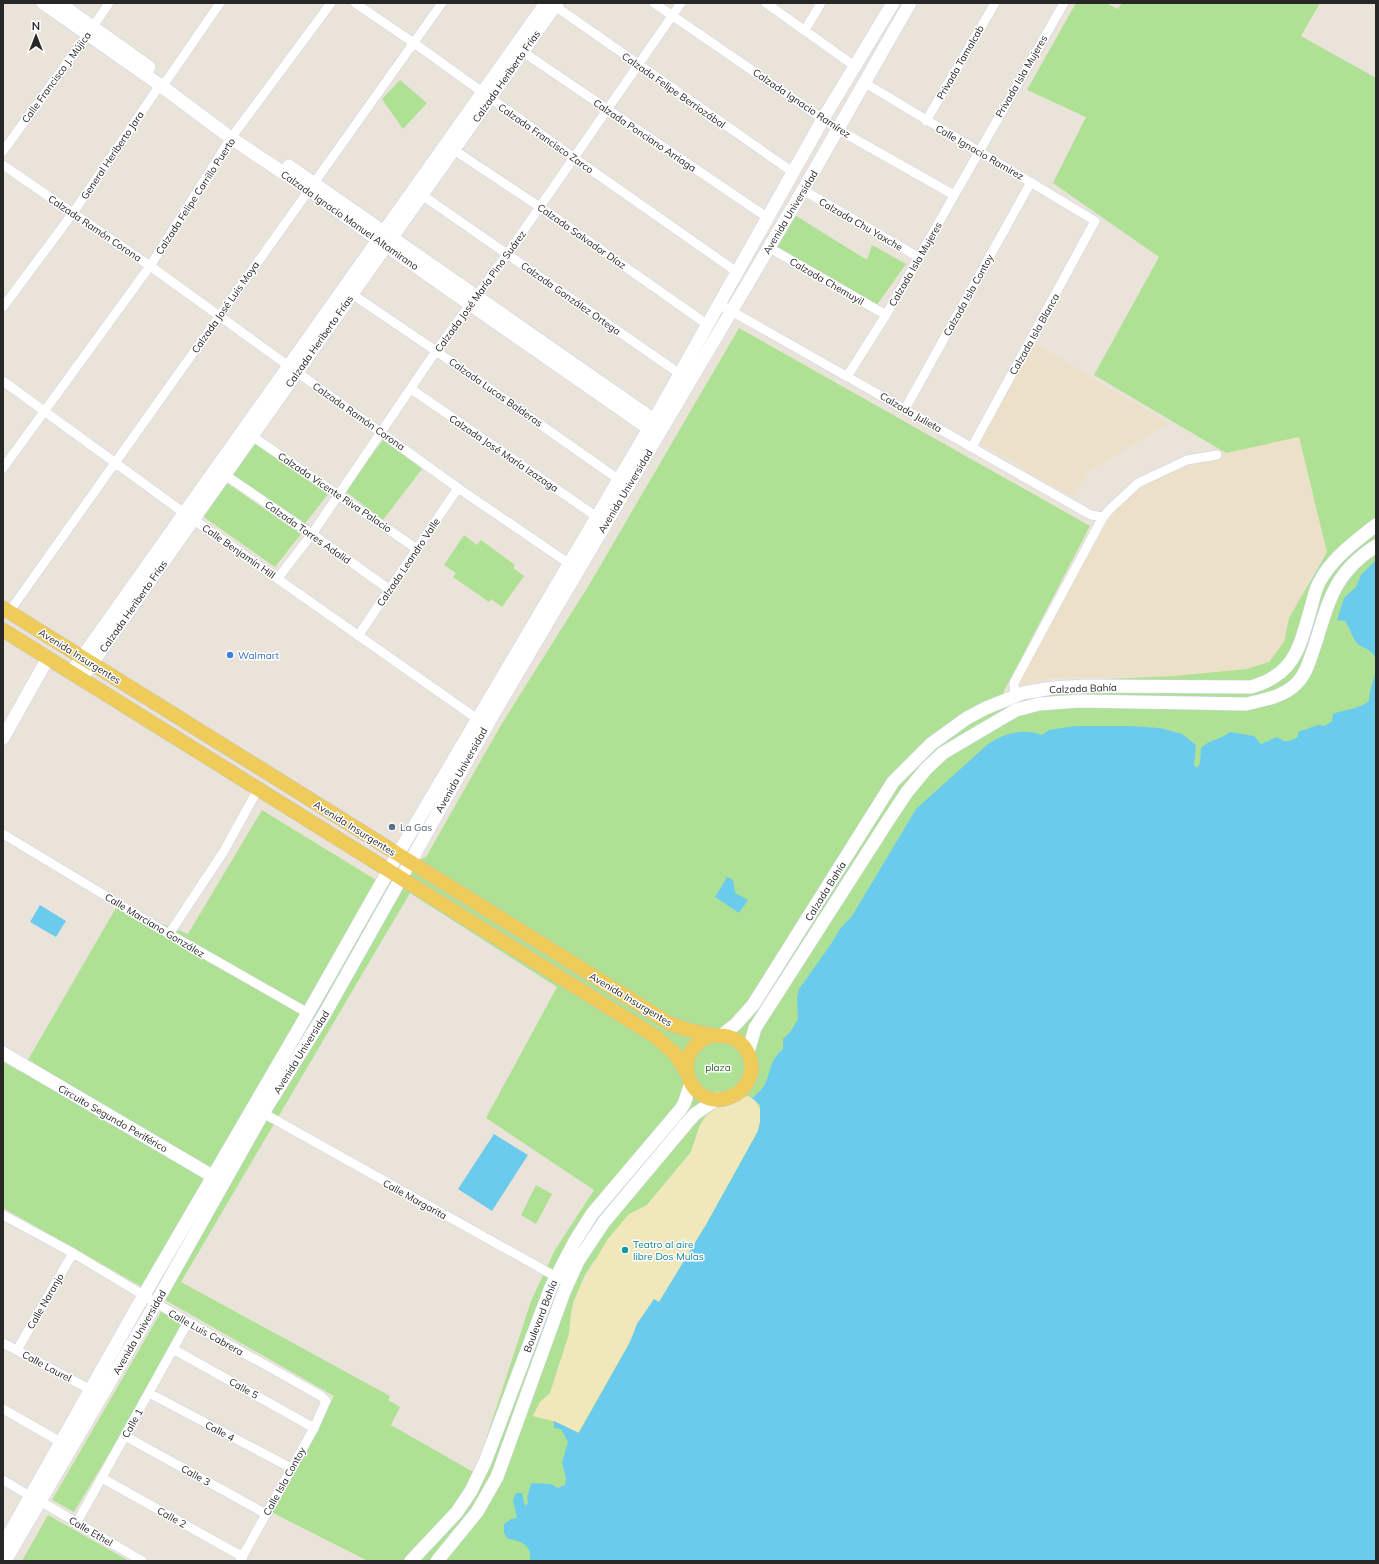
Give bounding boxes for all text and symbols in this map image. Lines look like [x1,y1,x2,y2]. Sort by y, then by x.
north arrow [16,16,56,56]
text: N [32,19,40,33]
street label: Privada Tamalcab [934,23,987,102]
street label: Calzada Heriberto Frías [470,28,543,125]
street label: Calle Francisco J. Mújica [19,29,94,126]
street label: Privada Isla Mujeres [993,33,1050,120]
street label: Calzada Felipe Berriozábal [619,50,728,131]
street label: Calzada Ignacio Ramírez [750,66,853,141]
street label: Calzada Ponciano Arriaga [591,96,699,175]
street label: Calzada Francisco Zarco [496,101,596,176]
street label: General Heriberto Jara [78,109,147,202]
street label: Calle Ignacio Ramirez [933,122,1026,183]
street label: Calzada Felipe Carrillo Puerto [153,135,238,257]
street label: Calzada Ignacio Manuel Altamirano [278,168,421,273]
street label: Avenida Universidad [760,168,821,257]
street label: Calzada Ramón Corona [45,192,144,265]
street label: Calzada Chu Yaxche [816,195,905,254]
street label: Calzada Salvador Díaz [535,201,629,272]
street label: Calzada Isla Mujeres [886,220,945,309]
street label: Calzada José María Pino Suárez [432,228,529,355]
street label: Calzada Isla Contoy [940,251,997,339]
street label: Calzada Chemuyil [787,255,866,308]
street label: Calzada José Luis Moya [189,259,262,356]
street label: Calzada González Ortega [518,259,623,338]
street label: Calzada Isla Blanca [1007,291,1062,377]
street label: Calzada Heriberto Frías [283,293,356,390]
street label: Calzada Lucas Balderas [446,355,545,430]
street label: Calzada Ramón Corona [310,380,408,453]
street label: Calzada Julieta [877,389,944,435]
street label: Calzada José María Izazaga [447,412,561,495]
street label: Avenida Universidad [595,447,656,536]
street label: Calzada Vicente Riva Palacio [275,449,394,536]
street label: Calzada Torres Adalid [262,498,353,567]
street label: Calzada Leandro Valle [374,516,443,609]
street label: Calle Benjamín Hill [200,521,278,582]
street label: Calzada Heriberto Frías [97,558,170,655]
street label: Avenida Insurgentes [36,626,123,687]
place label: Walmart [238,649,280,662]
marker: Walmart [225,650,235,660]
street label: Calzada Bahía [1049,681,1117,696]
street label: Avenida Universidad [433,725,490,815]
street label: Avenida Insurgentes [311,798,398,859]
place label: La Gas [400,821,432,834]
marker: La Gas [387,822,397,832]
street label: Calzada Bahía [802,859,849,923]
street label: Calle Marciano González [102,890,207,960]
street label: Avenida Insurgentes [587,970,675,1029]
street label: Avenida Universidad [271,1008,332,1096]
park label: plaza [705,1061,731,1074]
street label: Circuito Segundo Periférico [56,1082,170,1155]
street label: Calle Margarita [380,1176,449,1222]
place label: Teatro al aire libre Dos Mulas [633,1238,704,1263]
marker: Teatro al aire libre Dos Mulas [620,1245,630,1255]
street label: Calle Naranjo [24,1271,67,1332]
street label: Boulevard Bahía [521,1278,560,1354]
street label: Avenida Universidad [110,1288,169,1377]
street label: Calle Luis Cabrera [166,1306,246,1358]
street label: Calle Laurel [20,1348,74,1385]
street label: Calle 5 [227,1375,261,1402]
street label: Calle 1 [119,1406,146,1440]
street label: Calle 4 [203,1418,237,1445]
street label: Calle Isla Contoy [260,1444,309,1518]
street label: Calle 3 [179,1462,213,1489]
street label: Calle 2 [155,1504,189,1531]
street label: Calle Ethel [66,1514,115,1549]

